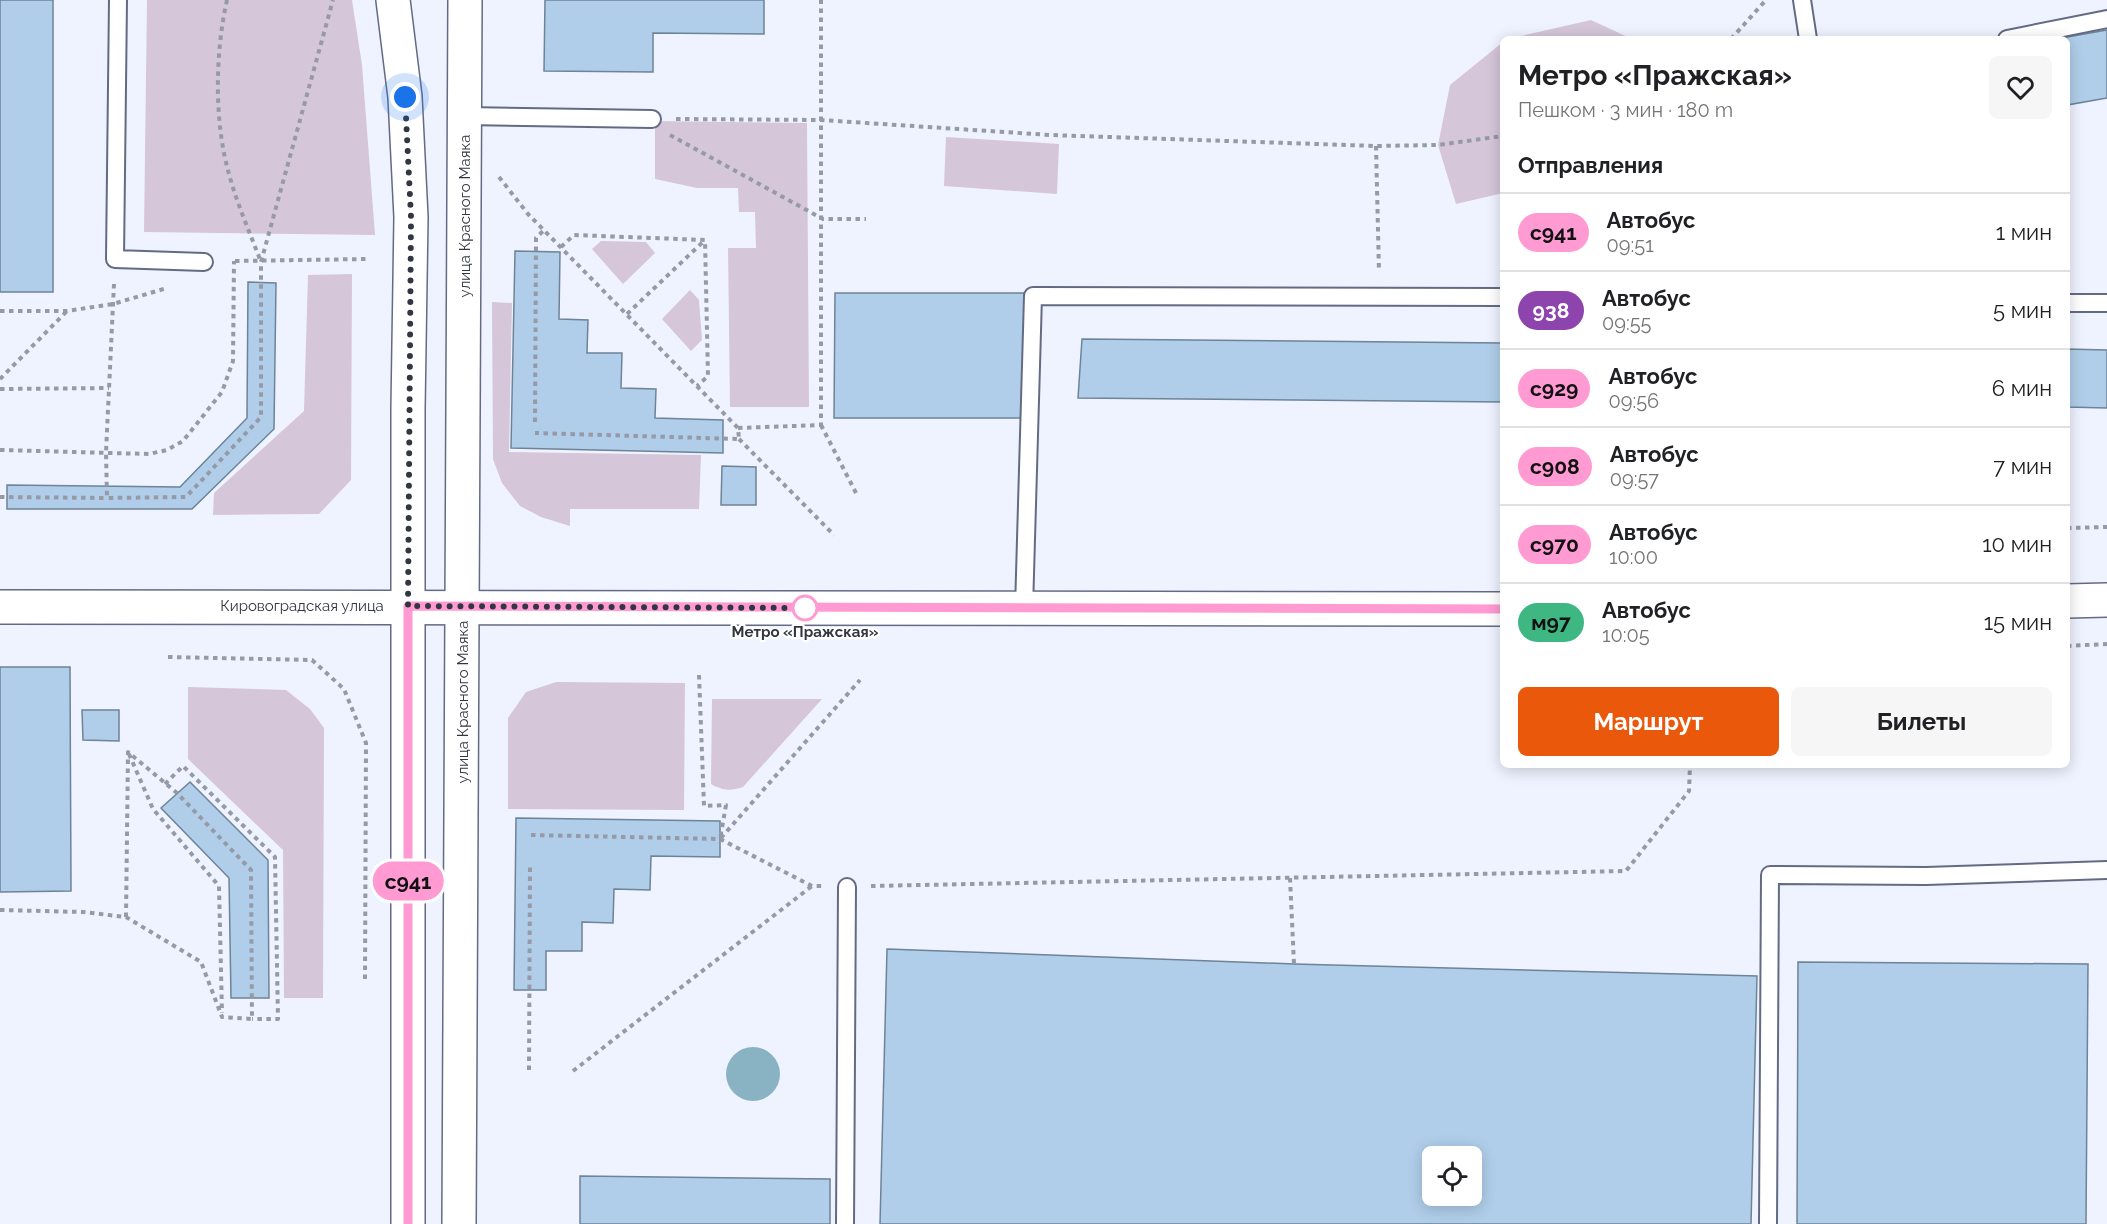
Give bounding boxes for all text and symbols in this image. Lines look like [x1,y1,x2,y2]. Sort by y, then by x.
button: heart [1989,56,2052,119]
text: Метро «Пражская» [1518,59,1792,92]
your location [390,82,420,112]
text: Пешком · 3 мин · 180 m [1518,98,1733,122]
street label: улица Красного Маяка [456,135,474,297]
text: Отправления [1518,152,1663,178]
text: Автобус [1607,207,1695,233]
text: 1 мин [1996,219,2052,245]
text: с941 [1530,220,1577,245]
text: 09:51 [1607,233,1654,257]
text: Автобус [1602,285,1691,311]
text: 5 мин [1993,297,2052,323]
text: 938 [1533,298,1569,323]
text: 09:55 [1602,311,1652,335]
text: Автобус [1608,363,1697,389]
text: 6 мин [1992,375,2052,401]
text: с929 [1530,376,1578,401]
text: 09:56 [1608,389,1659,413]
text: Автобус [1610,441,1699,467]
text: 7 мин [1993,453,2052,479]
text: с908 [1530,454,1580,479]
text: 09:57 [1610,467,1659,491]
text: Автобус [1609,519,1698,545]
text: 10 мин [1982,531,2052,557]
text: с970 [1530,532,1579,557]
text: 10:00 [1609,545,1658,569]
marker: Метро «Пражская» [792,595,818,621]
street label: Кировоградская улица [220,597,384,615]
text: Автобус [1602,597,1691,623]
text: 15 мин [1984,609,2052,635]
text: м97 [1531,610,1571,635]
street label: улица Красного Маяка [454,621,472,783]
place label: Метро «Пражская» [732,623,879,641]
text: 10:05 [1602,623,1650,647]
button: Маршрут [1518,687,1779,756]
button: Билеты [1791,687,2052,756]
line badge: с941 [366,862,450,900]
text: с941 [385,869,431,894]
map controls [1422,1146,1482,1206]
button: locate [1422,1146,1482,1206]

